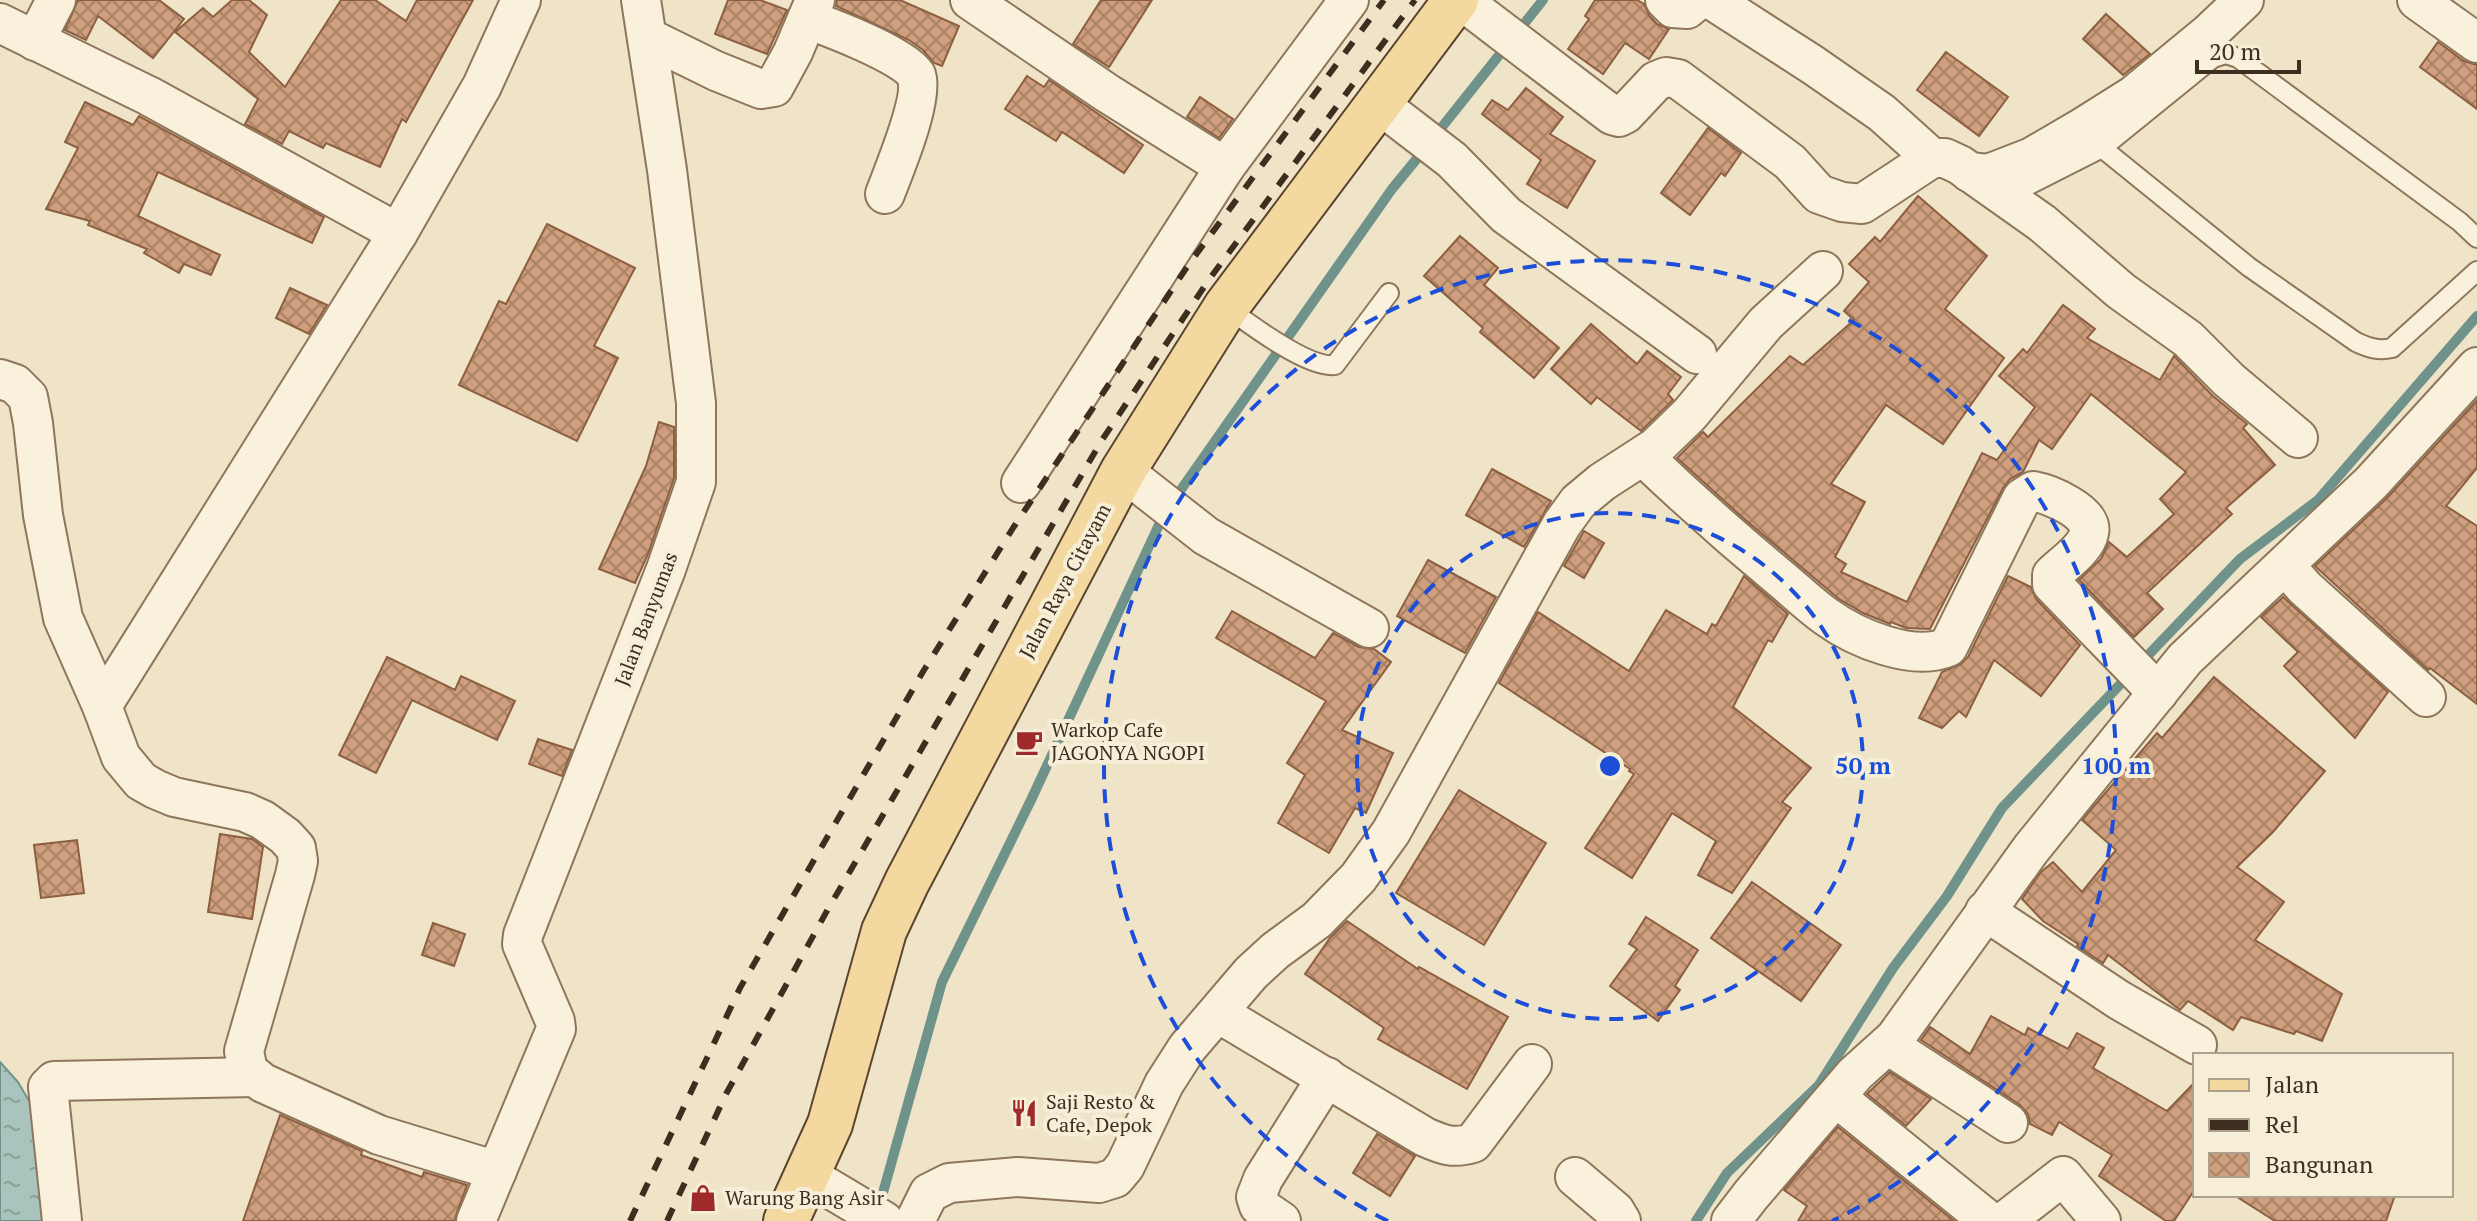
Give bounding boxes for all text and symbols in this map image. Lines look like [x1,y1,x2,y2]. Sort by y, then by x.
scale bar [2197,24,2299,74]
text: 20 m [2209,35,2261,67]
street label: Jalan Raya Citayam [1012,499,1117,663]
street label: Jalan Banyumas [608,548,684,690]
place label: Warkop Cafe JAGONYA NGOPI [1051,716,1205,766]
cafe icon: Warkop Cafe JAGONYA NGOPI [1014,727,1044,757]
text: 50 m [1835,749,1891,781]
text: 100 m [2081,749,2151,781]
centre of rings [1596,752,1624,780]
legend [2193,1053,2453,1197]
text: Jalan [2265,1068,2319,1100]
place label: Saji Resto & Cafe, Depok [1046,1088,1155,1138]
restaurant icon: Saji Resto & Cafe, Depok [1009,1098,1039,1128]
text: Rel [2265,1108,2299,1140]
text: Bangunan [2265,1148,2373,1180]
shop icon: Warung Bang Asir [688,1183,718,1213]
place label: Warung Bang Asir [725,1184,885,1211]

